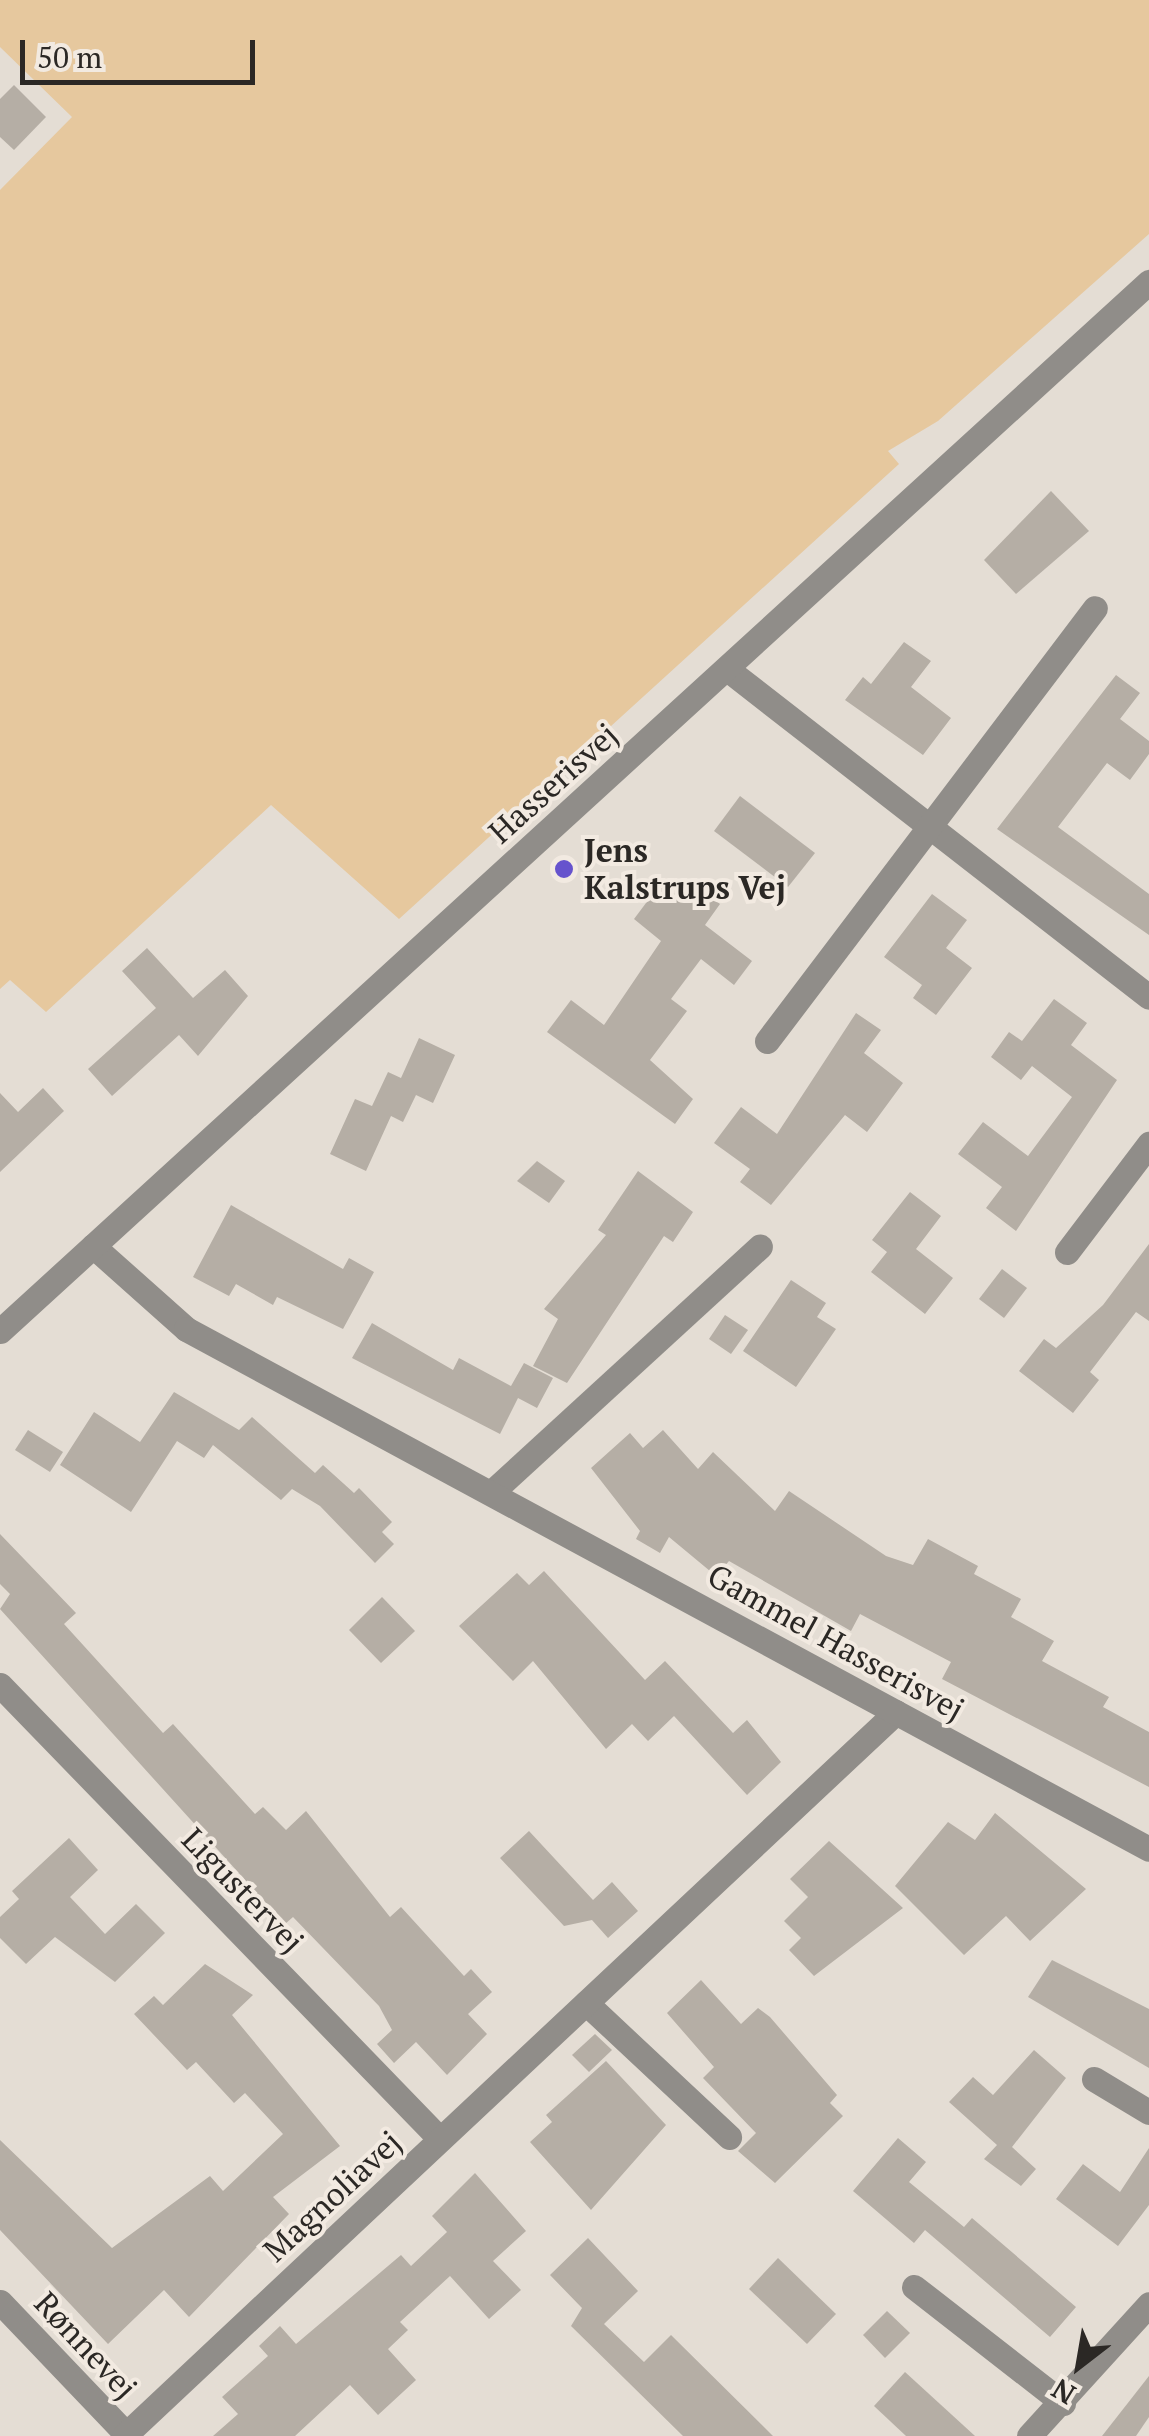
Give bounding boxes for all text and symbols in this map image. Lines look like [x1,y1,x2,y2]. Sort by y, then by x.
scale bar [25,20,260,82]
text: 50 m [37,37,102,77]
street label: Hasserisvej [481,715,625,851]
place label: Jens Kalstrups Vej [584,832,786,907]
marker: Jens Kalstrups Vej [553,858,575,880]
street label: Gammel Hasserisvej [701,1556,971,1728]
street label: Ligustervej [174,1820,312,1960]
street label: Magnoliavej [255,2123,409,2269]
street label: Rønnevej [27,2284,145,2406]
north arrow [1029,2316,1129,2416]
text: N [1045,2371,1082,2413]

